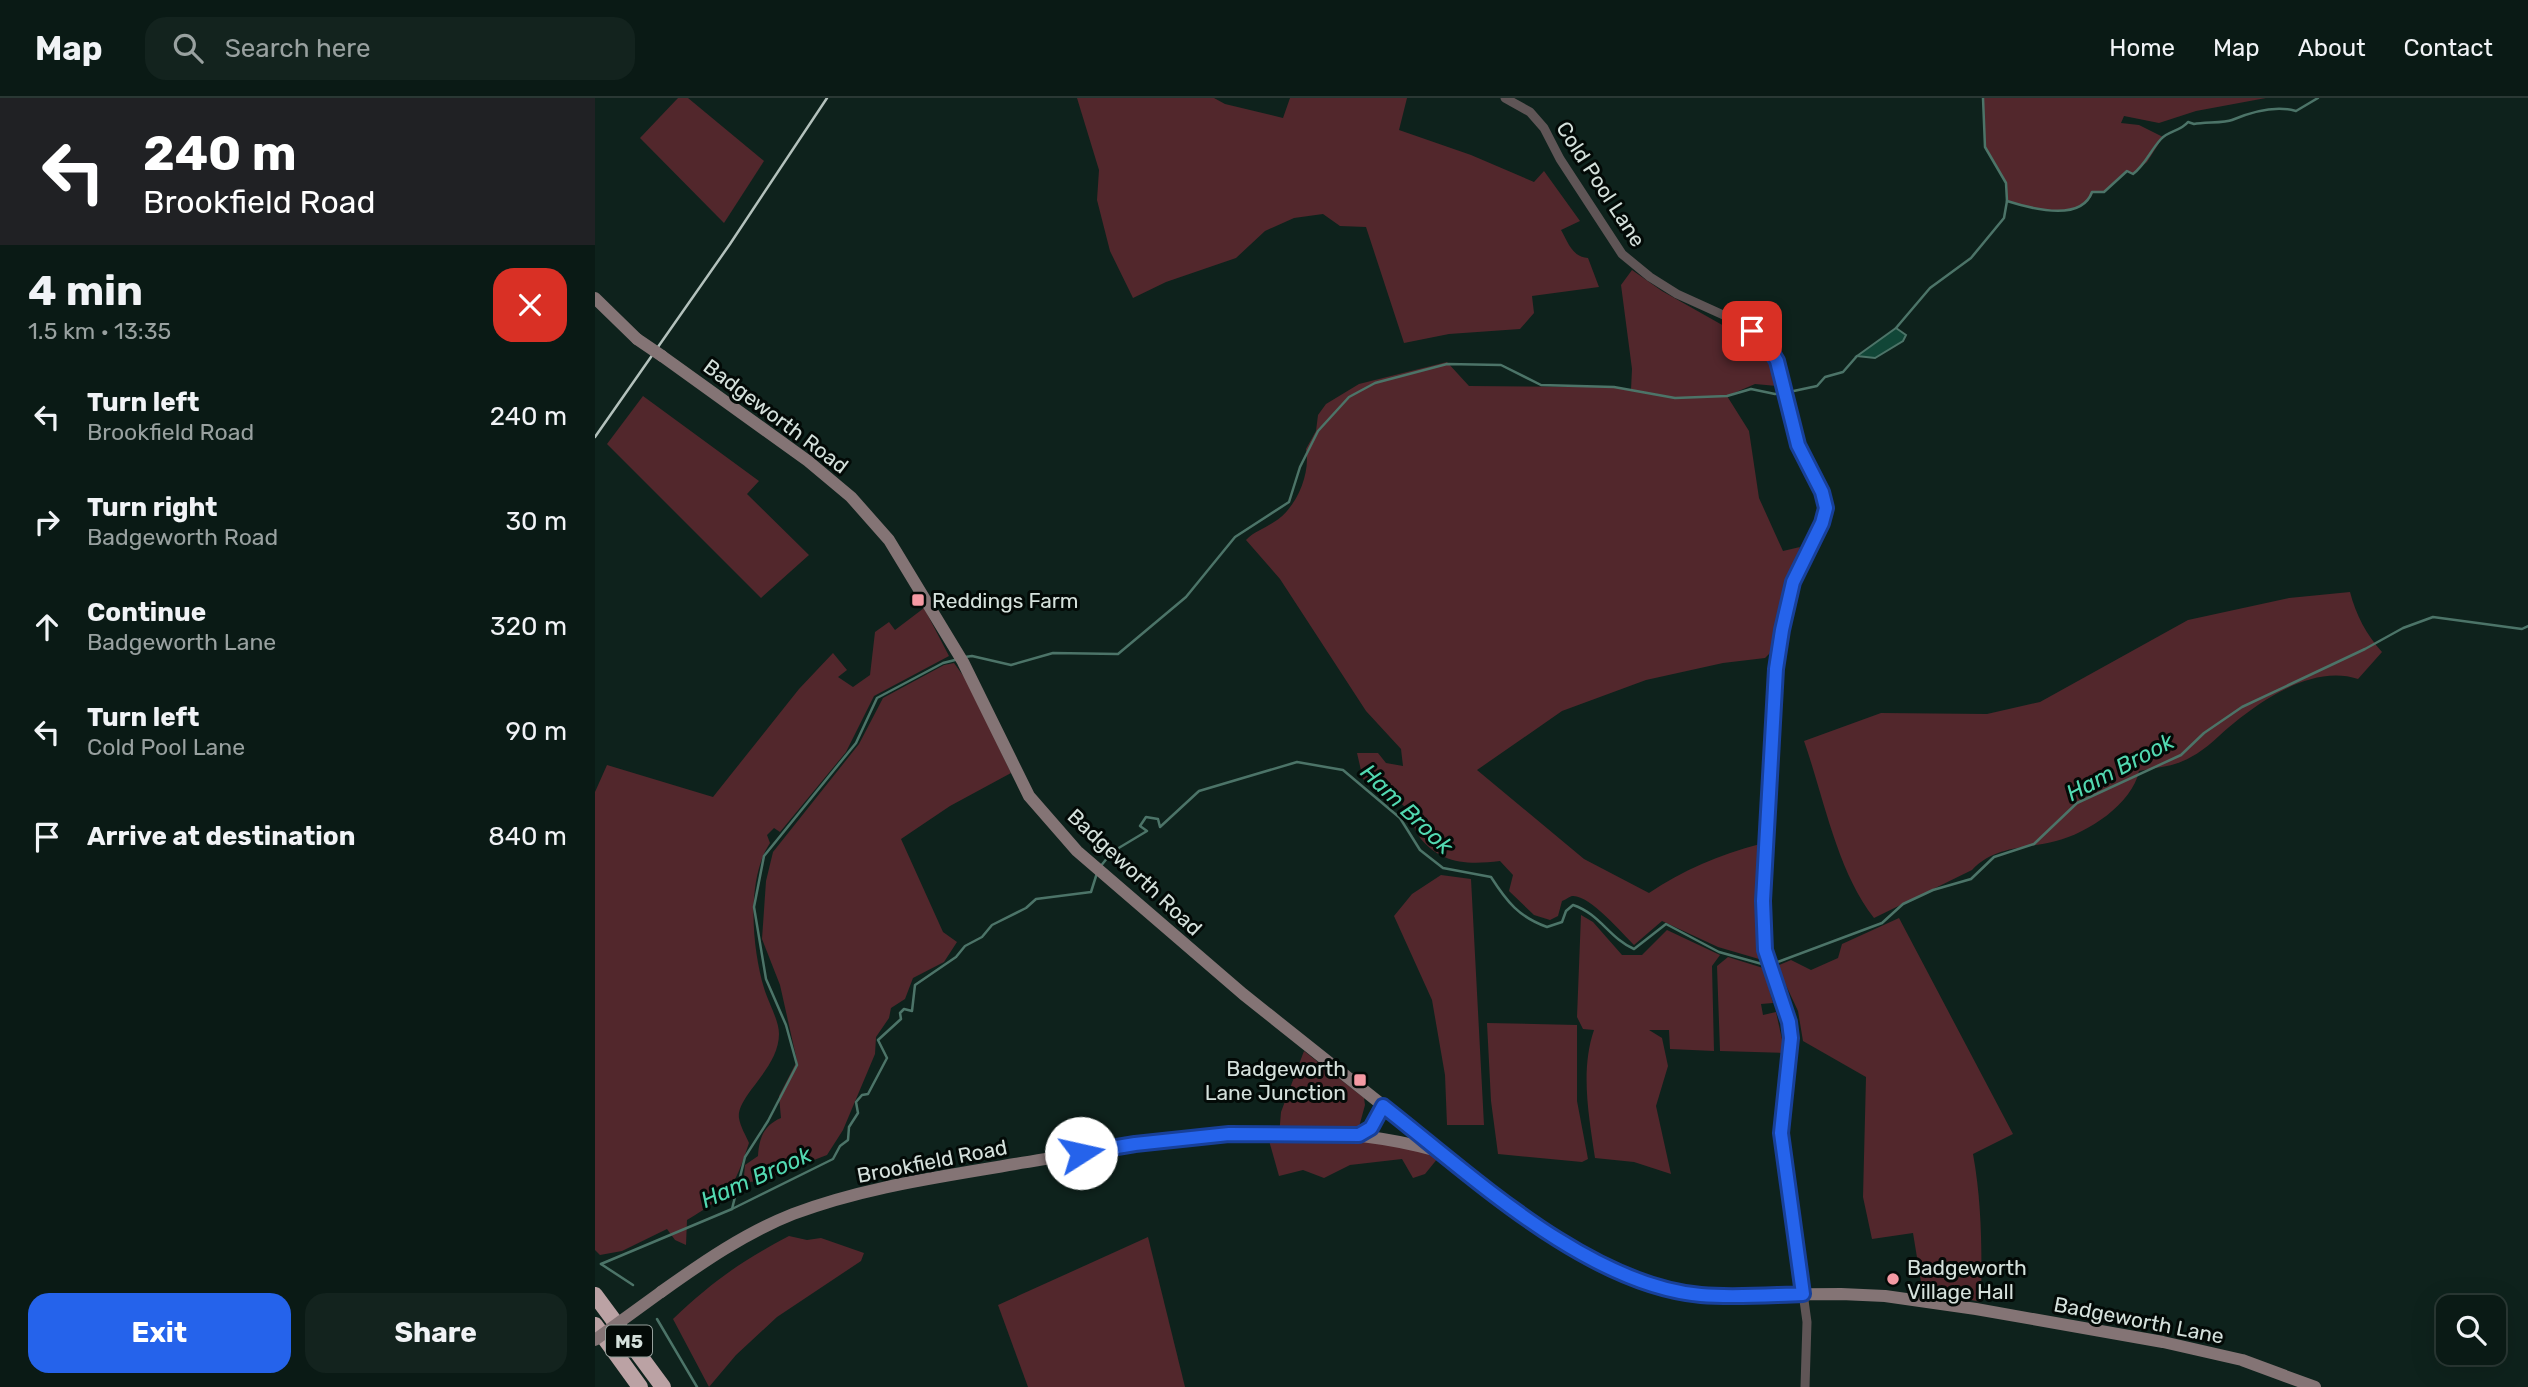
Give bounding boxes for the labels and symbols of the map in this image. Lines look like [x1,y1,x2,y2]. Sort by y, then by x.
street label: Cold Pool Lane [1551,117,1651,251]
pin [1722,301,1782,361]
street label: Badgeworth Road [699,353,853,479]
place label: Reddings Farm [932,588,1078,613]
marker: Reddings Farm [910,592,926,608]
water label: Ham Brook [2061,726,2180,807]
water label: Ham Brook [1355,758,1460,861]
street label: Badgeworth Road [1063,803,1207,941]
place label: Badgeworth Lane Junction [1205,1056,1346,1105]
marker: Badgeworth Lane Junction [1352,1072,1368,1088]
position arrow [1044,1116,1118,1190]
street label: Brookfield Road [855,1134,1009,1188]
water label: Ham Brook [696,1140,817,1214]
place label: Badgeworth Village Hall [1907,1255,2027,1304]
marker: Badgeworth Village Hall [1885,1271,1901,1287]
street label: Badgeworth Lane [2052,1291,2226,1349]
road number: M5 [606,1326,652,1357]

